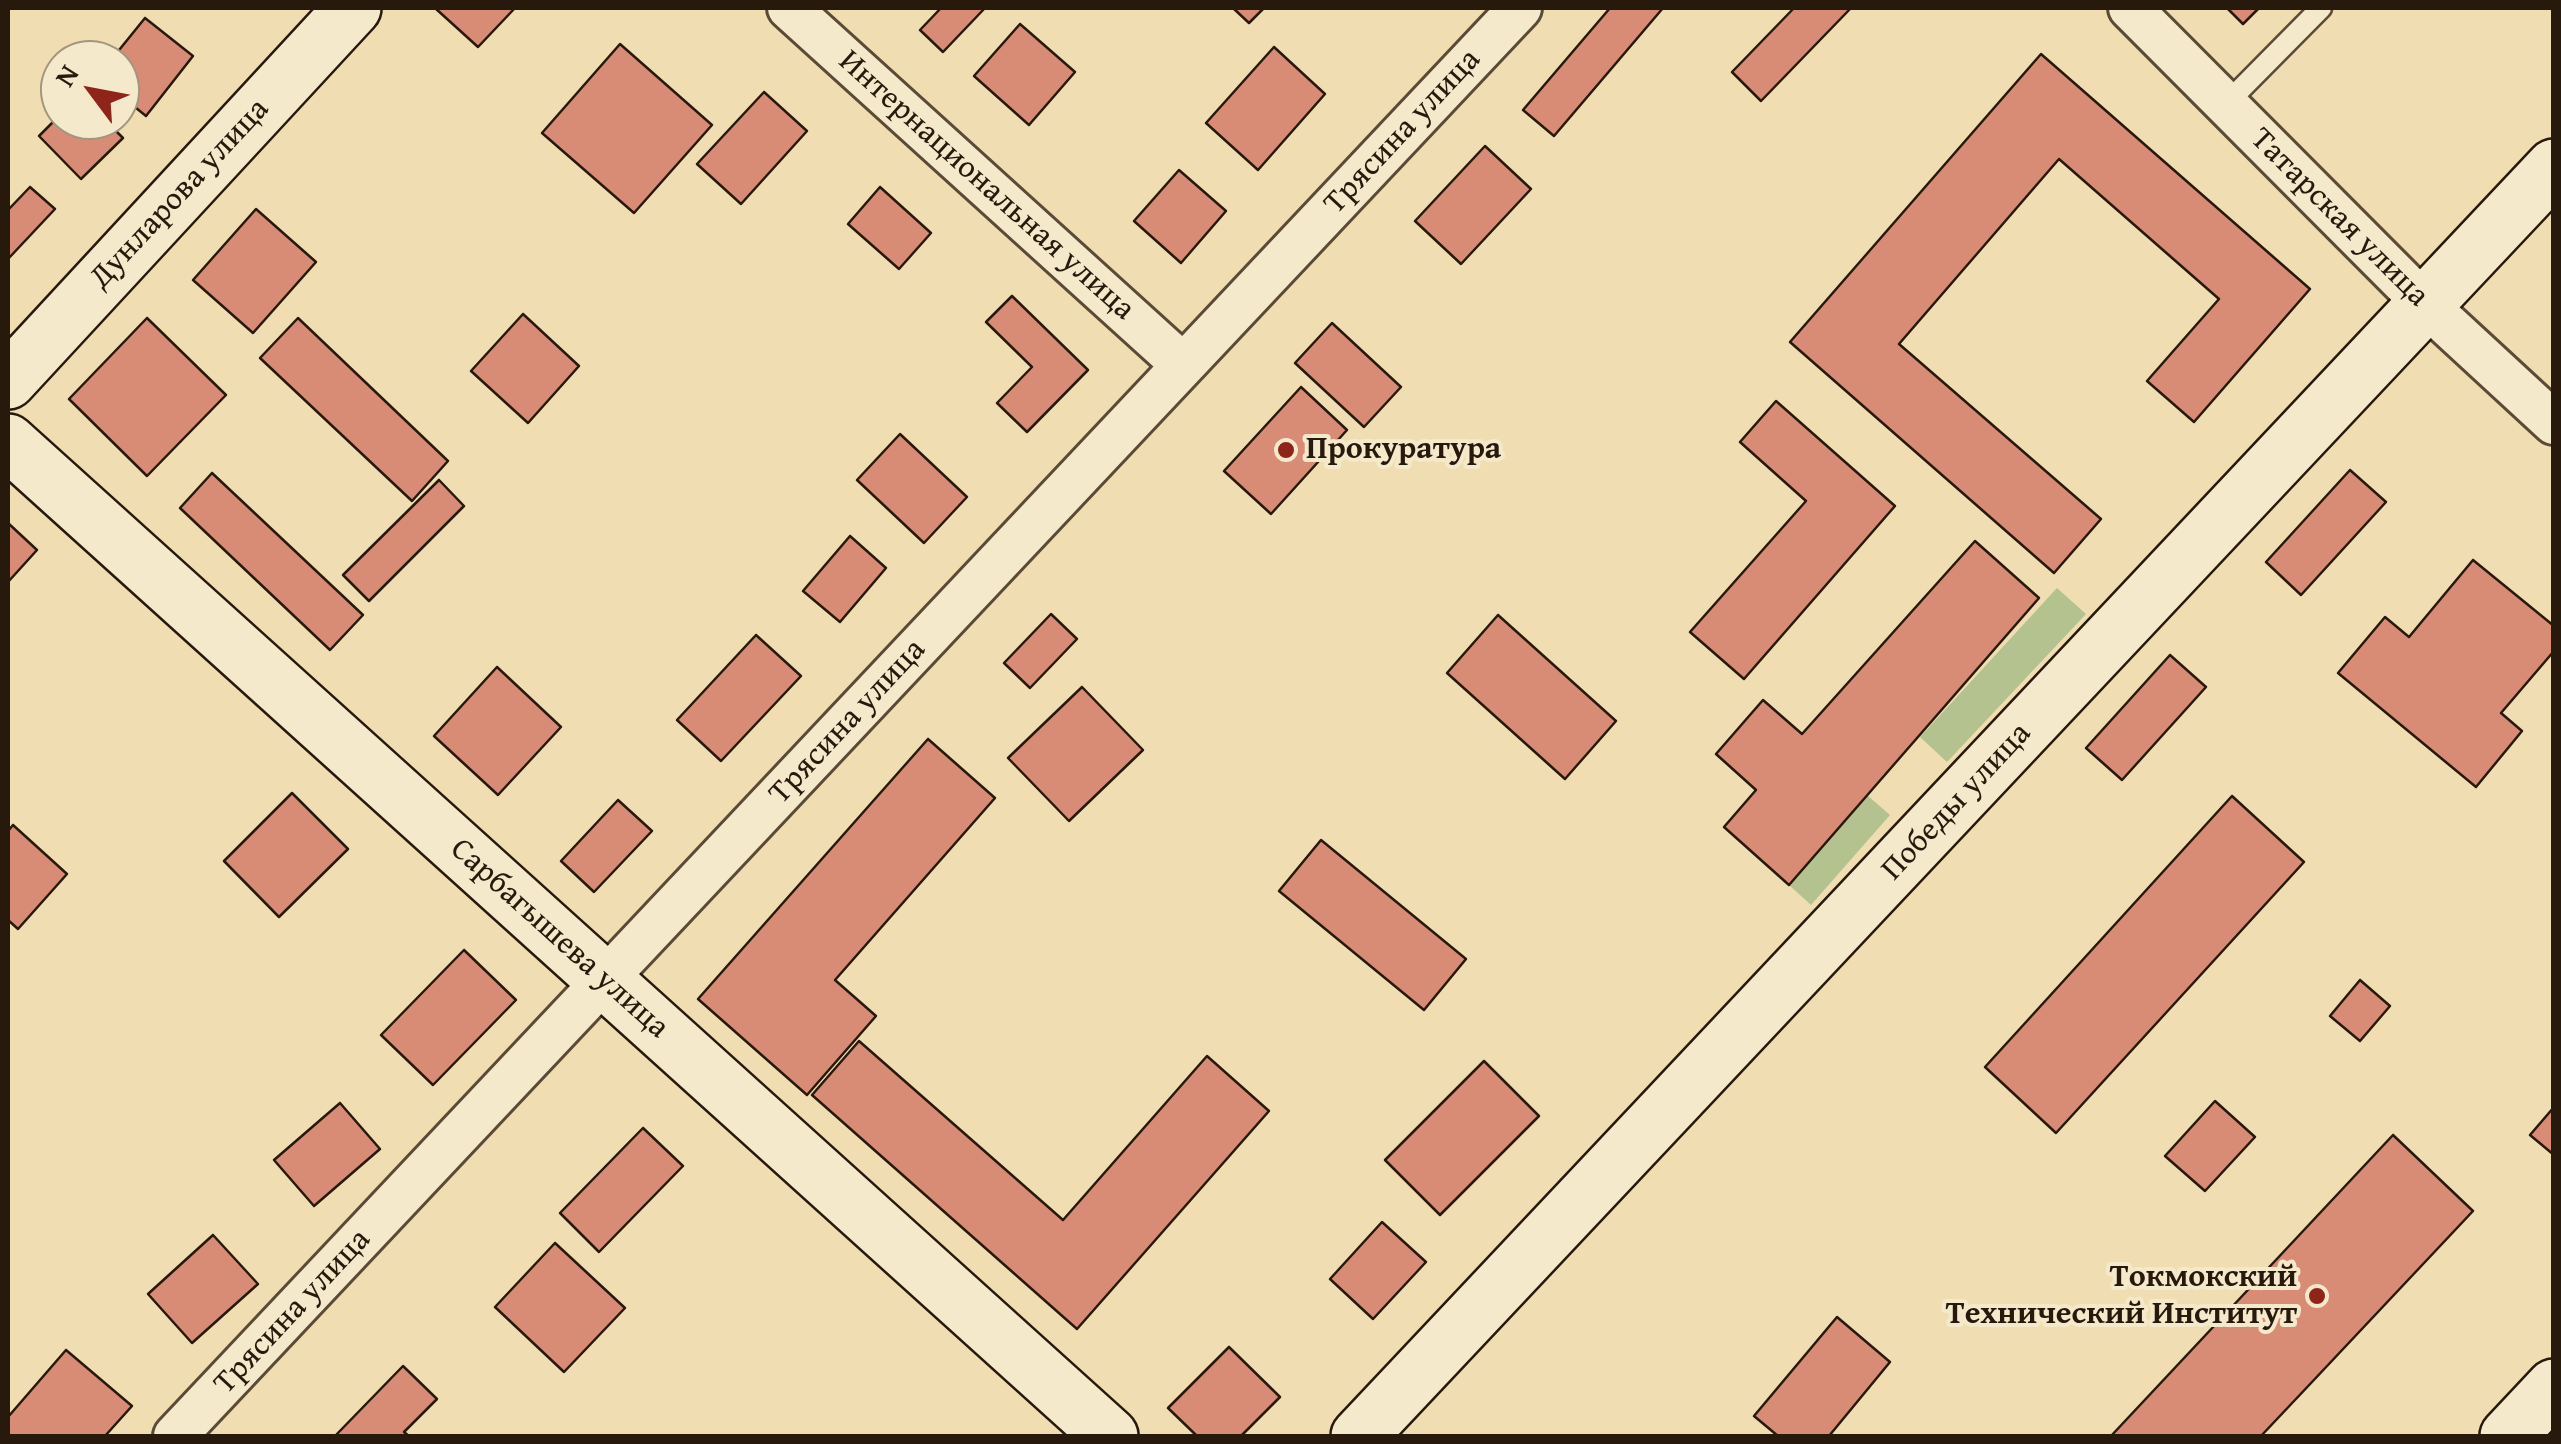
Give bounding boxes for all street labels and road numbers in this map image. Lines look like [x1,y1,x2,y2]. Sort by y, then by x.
street label: Трясина улица [1317,41,1489,223]
street label: Интернациональная улица [830,43,1142,329]
street label: Дунларова улица [82,91,278,297]
street label: Татарская улица [2242,121,2436,315]
street label: Трясина улица [762,631,934,813]
street label: Победы улица [1874,715,2040,889]
street label: Сарбагышева улица [442,831,676,1047]
street label: Трясина улица [207,1221,379,1403]

